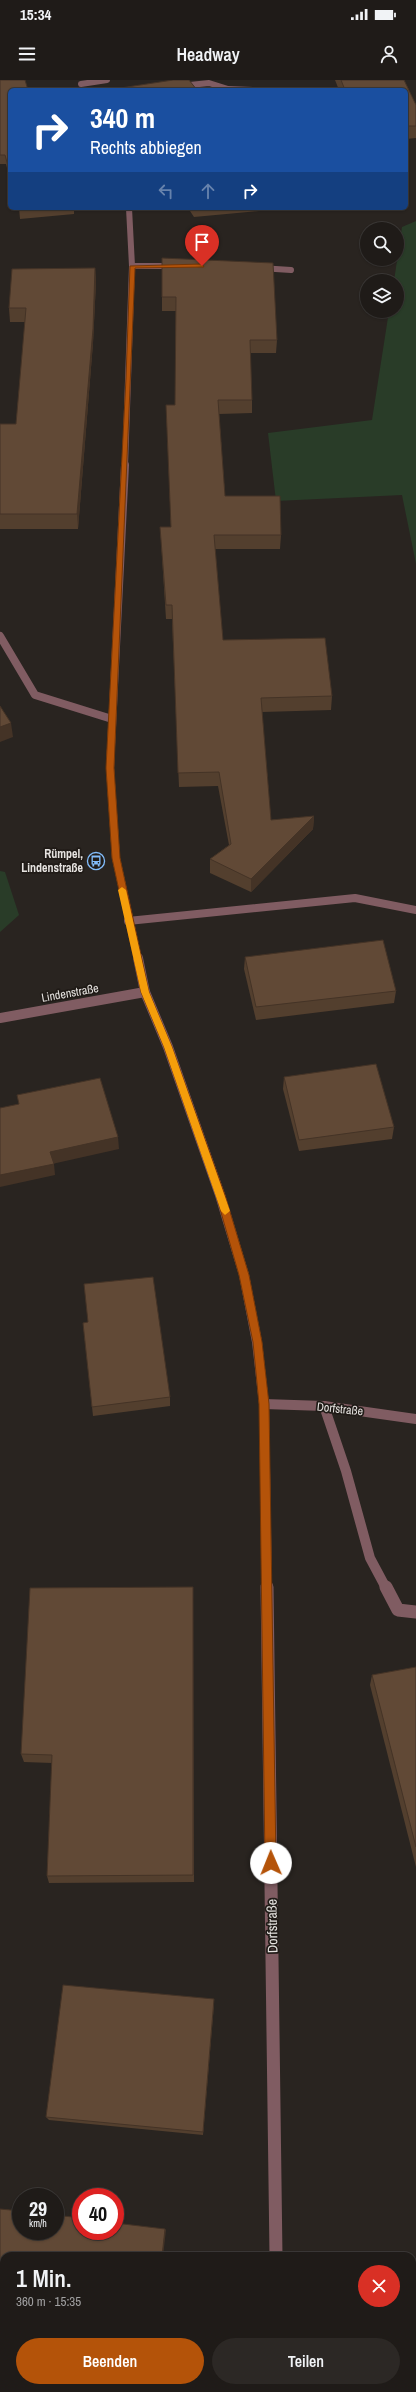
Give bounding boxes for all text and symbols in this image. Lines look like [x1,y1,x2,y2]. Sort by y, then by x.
text: 15:34 [20,4,51,25]
text: Headway [176,42,240,67]
icon: menu [16,43,38,65]
icon: person [378,43,400,65]
text: 340 m [90,99,155,137]
icon: right [24,104,76,156]
text: Rechts abbiegen [90,135,202,160]
icon: left [155,180,177,202]
icon: ahead [197,180,219,202]
icon: right [239,180,261,202]
map controls [360,222,404,318]
button: search [360,222,404,266]
pin [185,225,219,266]
icon: arrive [191,231,213,253]
button: layers [360,274,404,318]
place label: Rümpel, Lindenstraße [21,846,84,876]
bus stop icon: Rümpel, Lindenstraße [86,851,106,871]
street label: Lindenstraße [40,980,100,1006]
street label: Dorfstraße [316,1399,364,1419]
position arrow [250,1842,292,1884]
street label: Dorfstraße [263,1899,281,1953]
speed limit sign: 40 [72,2188,124,2240]
text: 29 [29,2195,47,2222]
text: km/h [29,2217,47,2230]
text: 1 Min. [16,2262,71,2294]
button: close [358,2265,400,2307]
text: 360 m · 15:35 [16,2293,81,2310]
button: Beenden [16,2338,204,2384]
button: Teilen [212,2338,400,2384]

